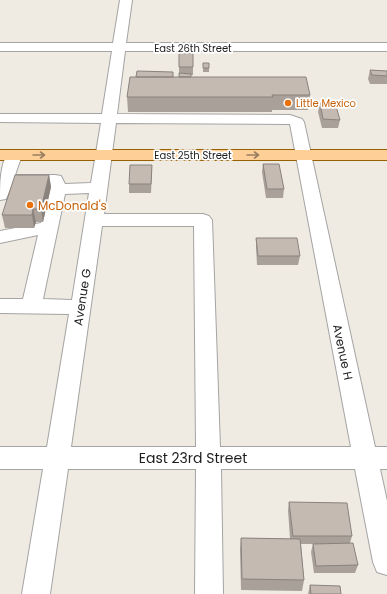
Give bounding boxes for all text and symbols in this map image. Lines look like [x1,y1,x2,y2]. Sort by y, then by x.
street label: East 26th Street [154,41,232,56]
place label: Little Mexico [296,96,356,111]
marker: Little Mexico [283,98,293,108]
street label: East 25th Street [154,148,232,163]
one-way arrow [32,151,45,159]
one-way arrow [246,151,259,159]
place label: McDonald's [38,197,107,214]
marker: McDonald's [25,200,35,210]
street label: Avenue G [69,267,95,327]
street label: Avenue H [329,323,357,381]
street label: East 23rd Street [139,448,247,468]

